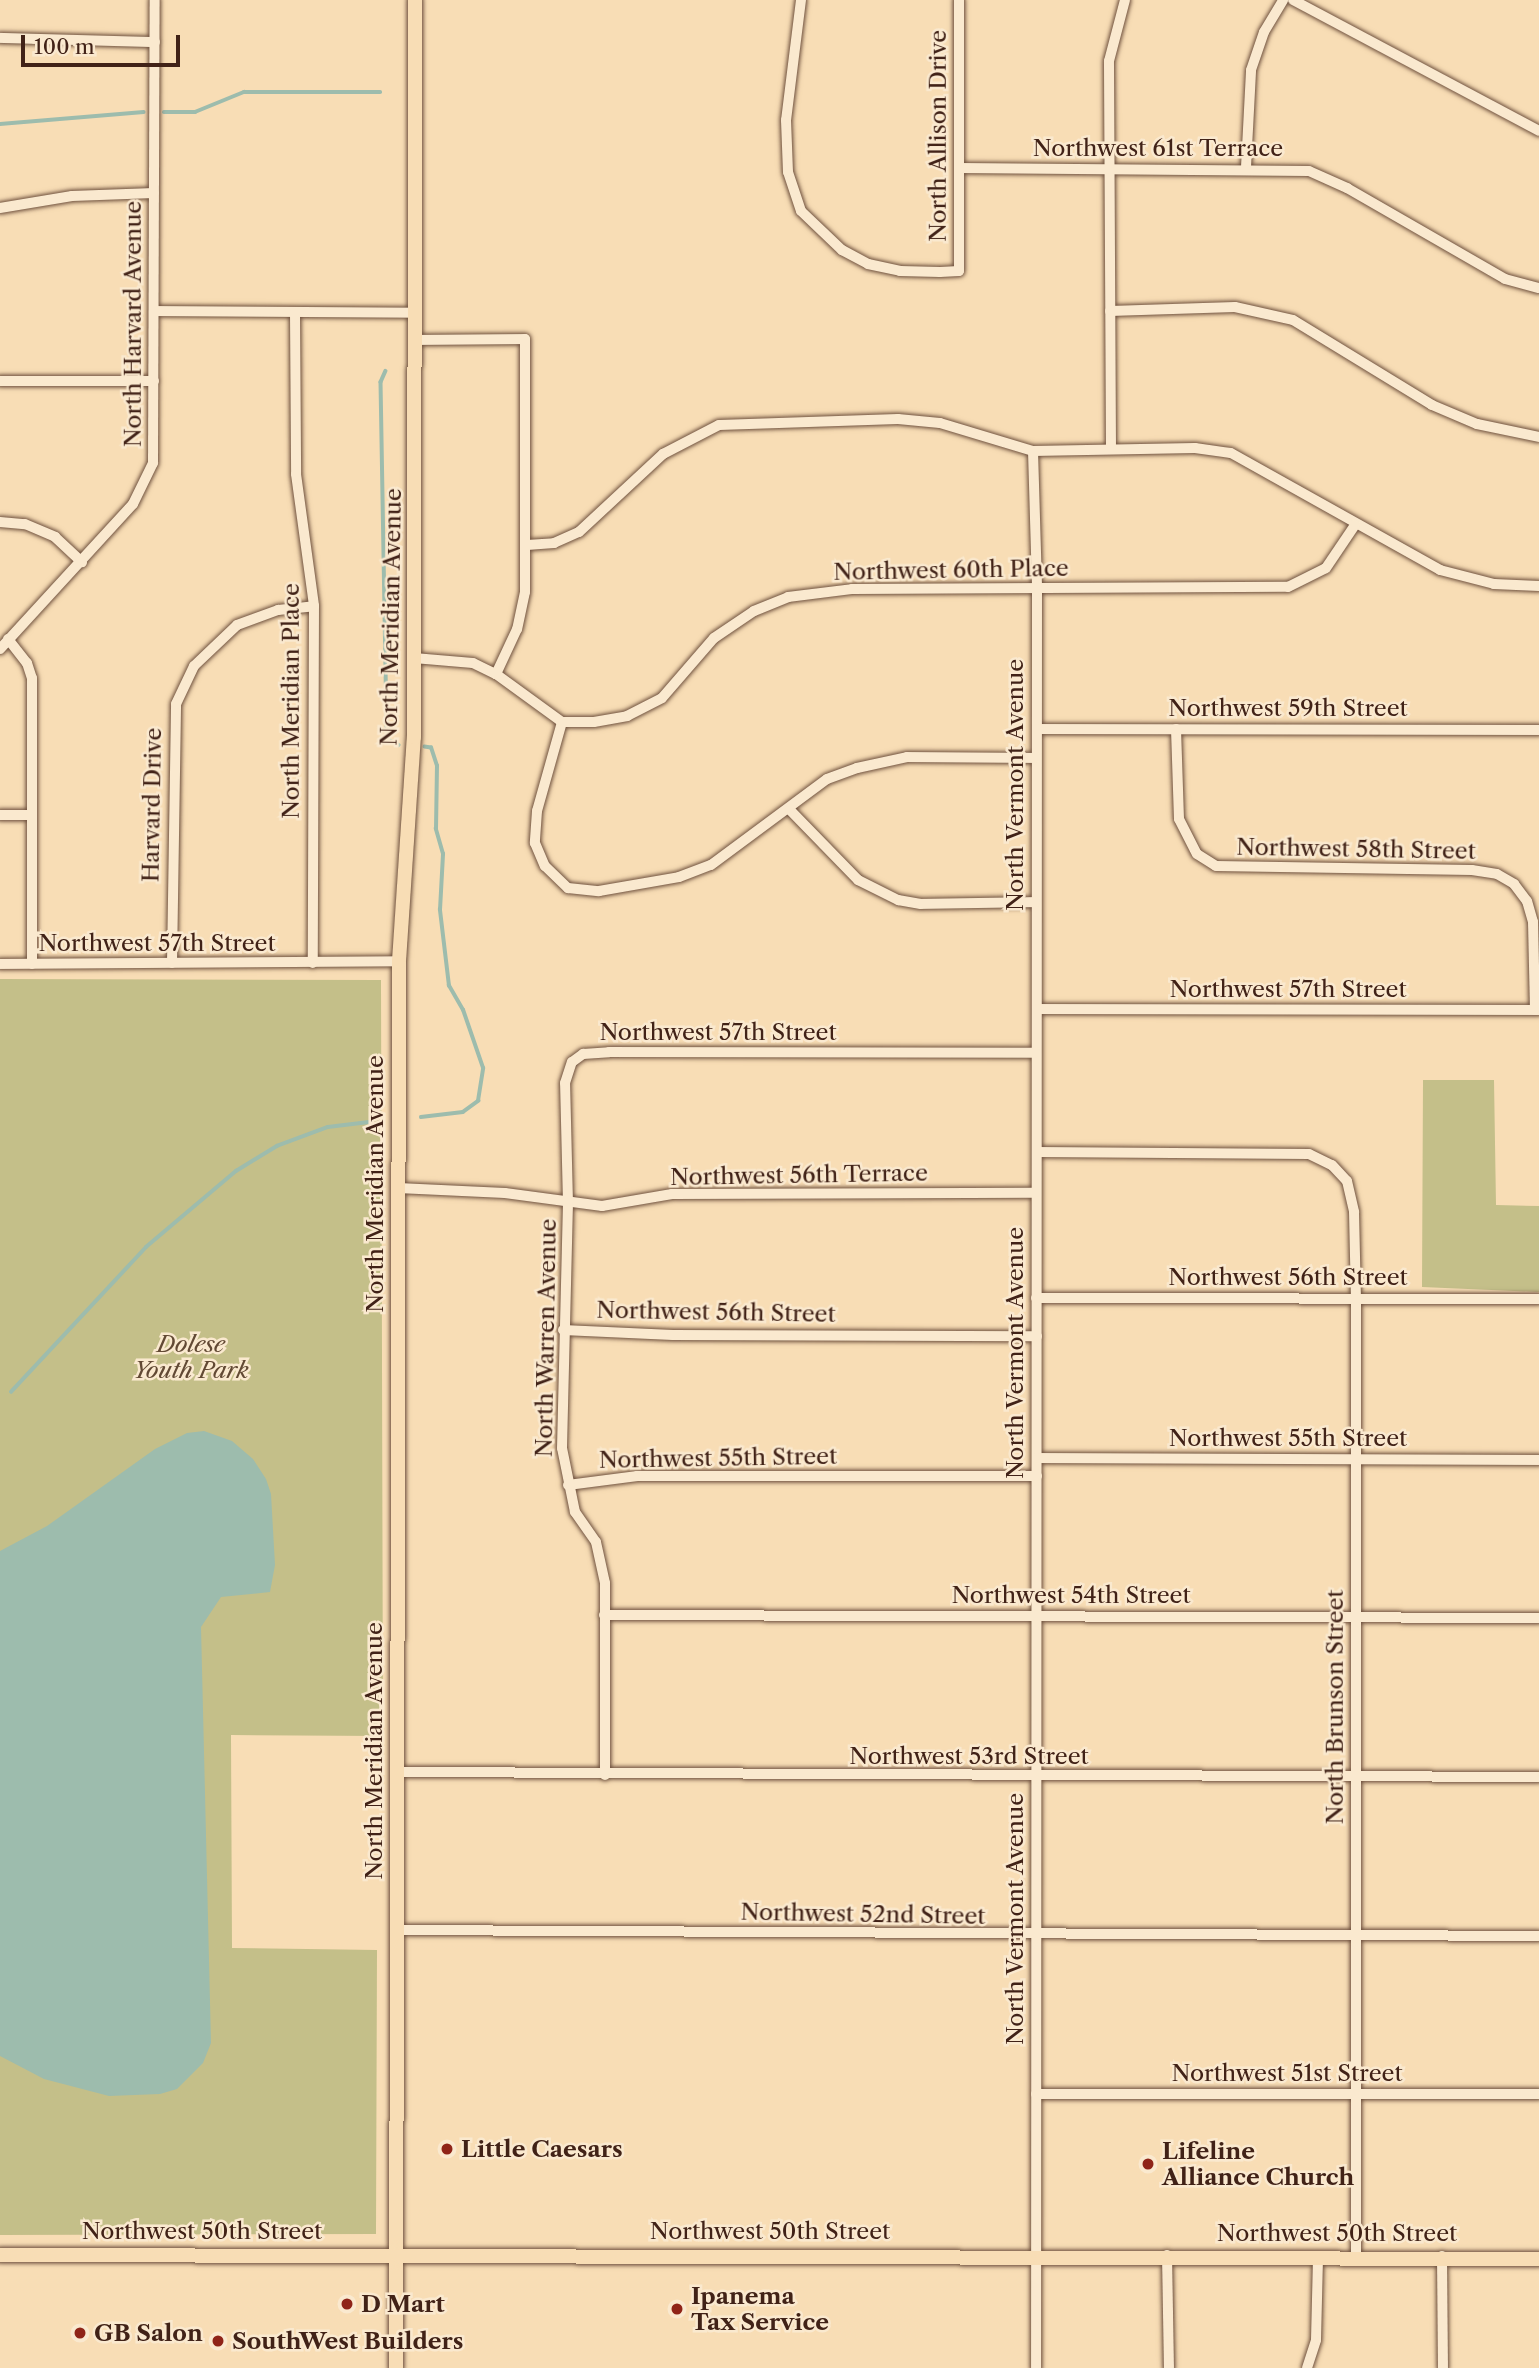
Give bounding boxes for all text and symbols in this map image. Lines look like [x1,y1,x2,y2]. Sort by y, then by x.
scale bar [24,21,184,65]
street label: North Allison Drive [924,30,952,242]
text: 100 m [34,34,95,59]
street label: Northwest 61st Terrace [1032,134,1284,162]
street label: North Harvard Avenue [119,200,147,448]
street label: North Meridian Avenue [375,488,407,746]
street label: Northwest 60th Place [833,554,1069,586]
street label: North Meridian Place [277,583,305,819]
street label: North Vermont Avenue [1001,658,1029,912]
street label: Northwest 59th Street [1168,694,1408,722]
street label: Harvard Drive [137,727,167,883]
street label: Northwest 58th Street [1236,833,1476,865]
street label: Northwest 57th Street [38,929,276,957]
street label: Northwest 57th Street [1169,975,1407,1003]
street label: Northwest 57th Street [599,1018,837,1046]
street label: North Meridian Avenue [361,1055,389,1313]
street label: Northwest 56th Terrace [670,1159,928,1191]
street label: North Warren Avenue [530,1218,562,1458]
street label: North Vermont Avenue [1001,1226,1029,1480]
street label: Northwest 56th Street [1168,1263,1408,1291]
street label: Northwest 56th Street [596,1296,836,1328]
park label: Dolese Youth Park [133,1330,249,1384]
street label: Northwest 55th Street [1169,1424,1407,1452]
street label: Northwest 55th Street [599,1442,837,1474]
street label: Northwest 54th Street [951,1581,1191,1609]
street label: North Brunson Street [1321,1590,1349,1824]
street label: North Meridian Avenue [360,1622,388,1880]
street label: Northwest 53rd Street [849,1742,1089,1770]
street label: North Vermont Avenue [1001,1792,1029,2046]
street label: Northwest 52nd Street [740,1898,986,1930]
street label: Northwest 51st Street [1171,2059,1403,2087]
place label: Little Caesars [461,2135,623,2163]
place label: Lifeline Alliance Church [1162,2137,1354,2191]
marker: Little Caesars [439,2141,455,2157]
marker: Lifeline Alliance Church [1140,2156,1156,2172]
street label: Northwest 50th Street [82,2217,322,2245]
street label: Northwest 50th Street [650,2217,890,2245]
street label: Northwest 50th Street [1217,2219,1457,2247]
place label: Ipanema Tax Service [691,2282,829,2336]
place label: D Mart [361,2290,445,2318]
marker: D Mart [339,2296,355,2312]
marker: Ipanema Tax Service [669,2301,685,2317]
place label: GB Salon [94,2319,203,2347]
marker: GB Salon [72,2325,88,2341]
place label: SouthWest Builders [232,2327,463,2355]
marker: SouthWest Builders [210,2333,226,2349]

